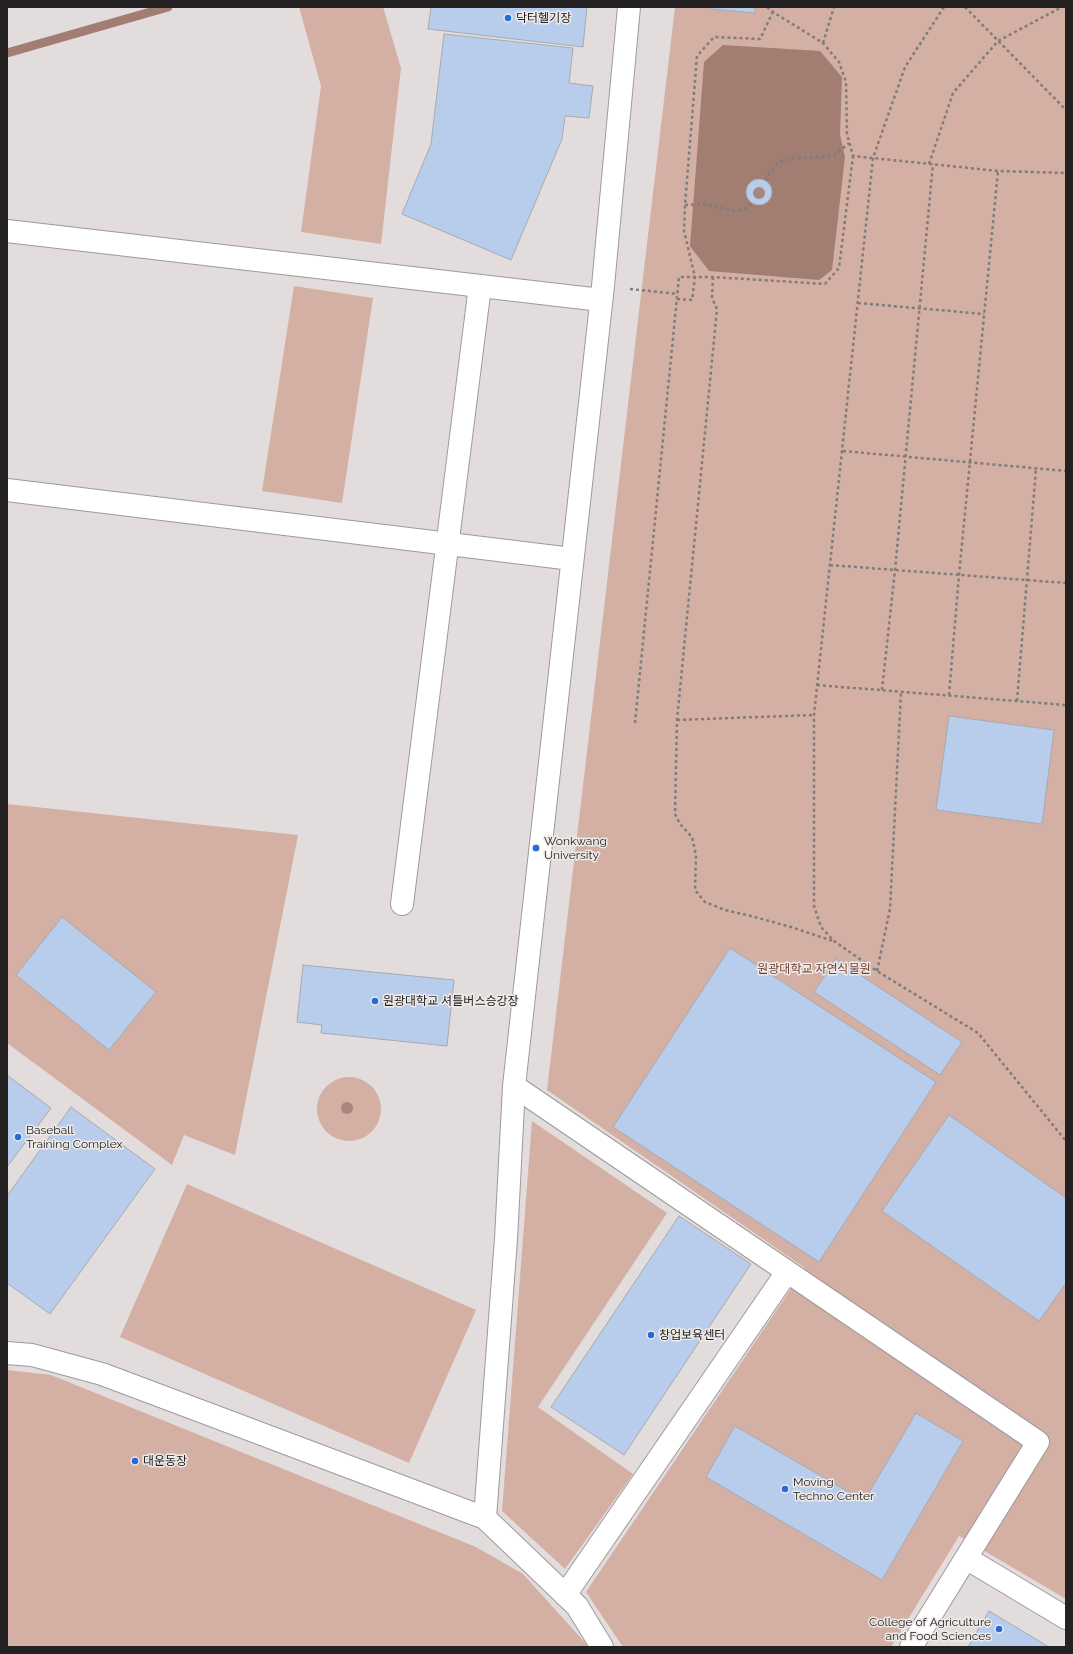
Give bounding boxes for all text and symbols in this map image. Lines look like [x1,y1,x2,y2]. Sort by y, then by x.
place label: 닥터헬기장 [516,11,571,25]
marker: 닥터헬기장 [503,13,513,23]
place label: Wonkwang University [544,834,607,862]
marker: Wonkwang University [531,843,541,853]
park label: 원광대학교 자연식물원 [757,962,871,976]
place label: 원광대학교 셔틀버스승강장 [383,994,519,1008]
marker: 원광대학교 셔틀버스승강장 [370,996,380,1006]
place label: Baseball Training Complex [26,1123,123,1151]
marker: Baseball Training Complex [13,1132,23,1142]
place label: 창업보육센터 [659,1328,725,1342]
marker: 창업보육센터 [646,1330,656,1340]
place label: 대운동장 [143,1454,187,1468]
marker: 대운동장 [130,1456,140,1466]
place label: Moving Techno Center [793,1475,874,1503]
marker: Moving Techno Center [780,1484,790,1494]
place label: College of Agriculture and Food Sciences [869,1615,991,1643]
marker: College of Agriculture and Food Sciences [994,1624,1004,1634]

